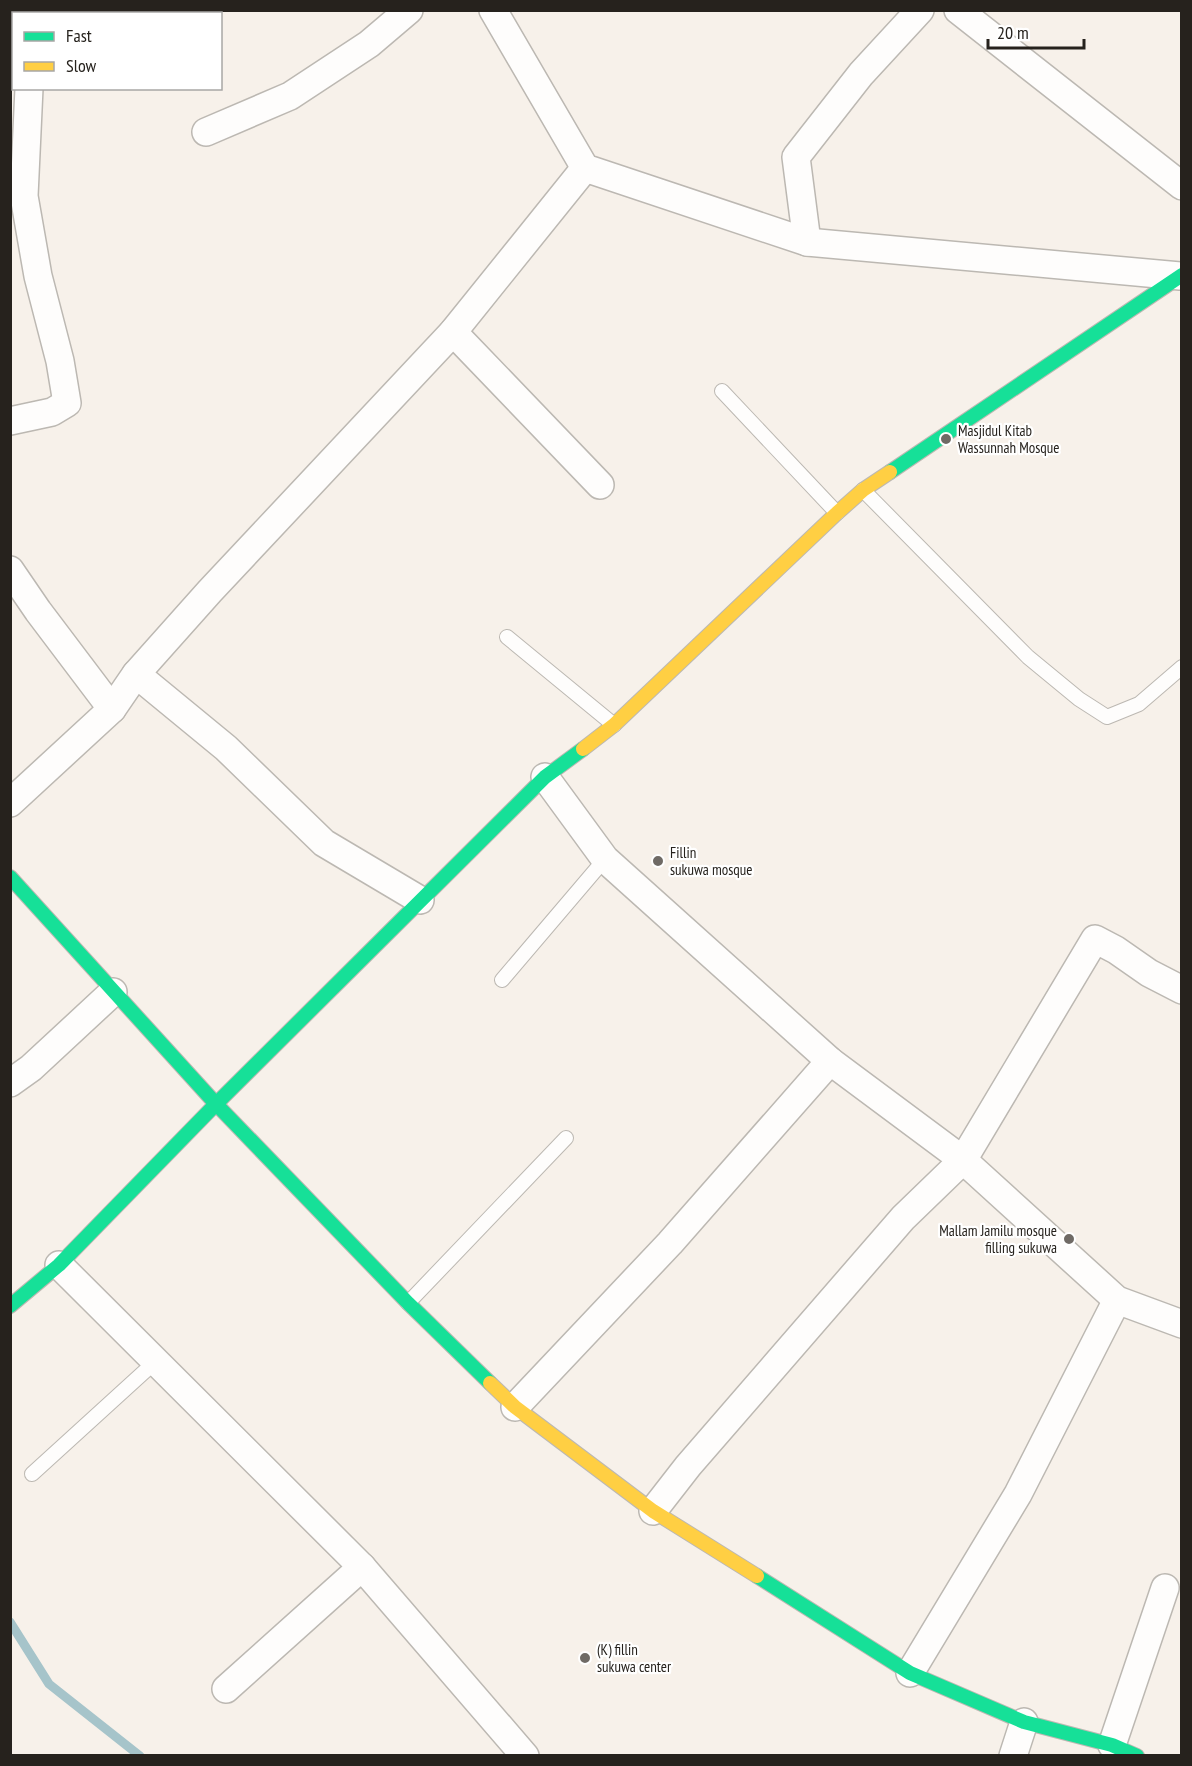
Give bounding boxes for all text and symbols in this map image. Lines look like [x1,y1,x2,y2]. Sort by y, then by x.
legend [12,12,222,90]
scale bar [988,12,1084,50]
text: 20 m [997,21,1029,44]
text: Fast [66,24,92,47]
text: Slow [66,54,97,77]
place label: Masjidul Kitab Wassunnah Mosque [958,421,1059,457]
marker: Masjidul Kitab Wassunnah Mosque [939,432,953,446]
place label: Fillin sukuwa mosque [670,843,752,879]
marker: Fillin sukuwa mosque [651,854,665,868]
place label: Mallam Jamilu mosque filling sukuwa [939,1221,1057,1257]
marker: Mallam Jamilu mosque filling sukuwa [1062,1232,1076,1246]
place label: (K) fillin sukuwa center [597,1640,672,1676]
marker: (K) fillin sukuwa center [578,1651,592,1665]

